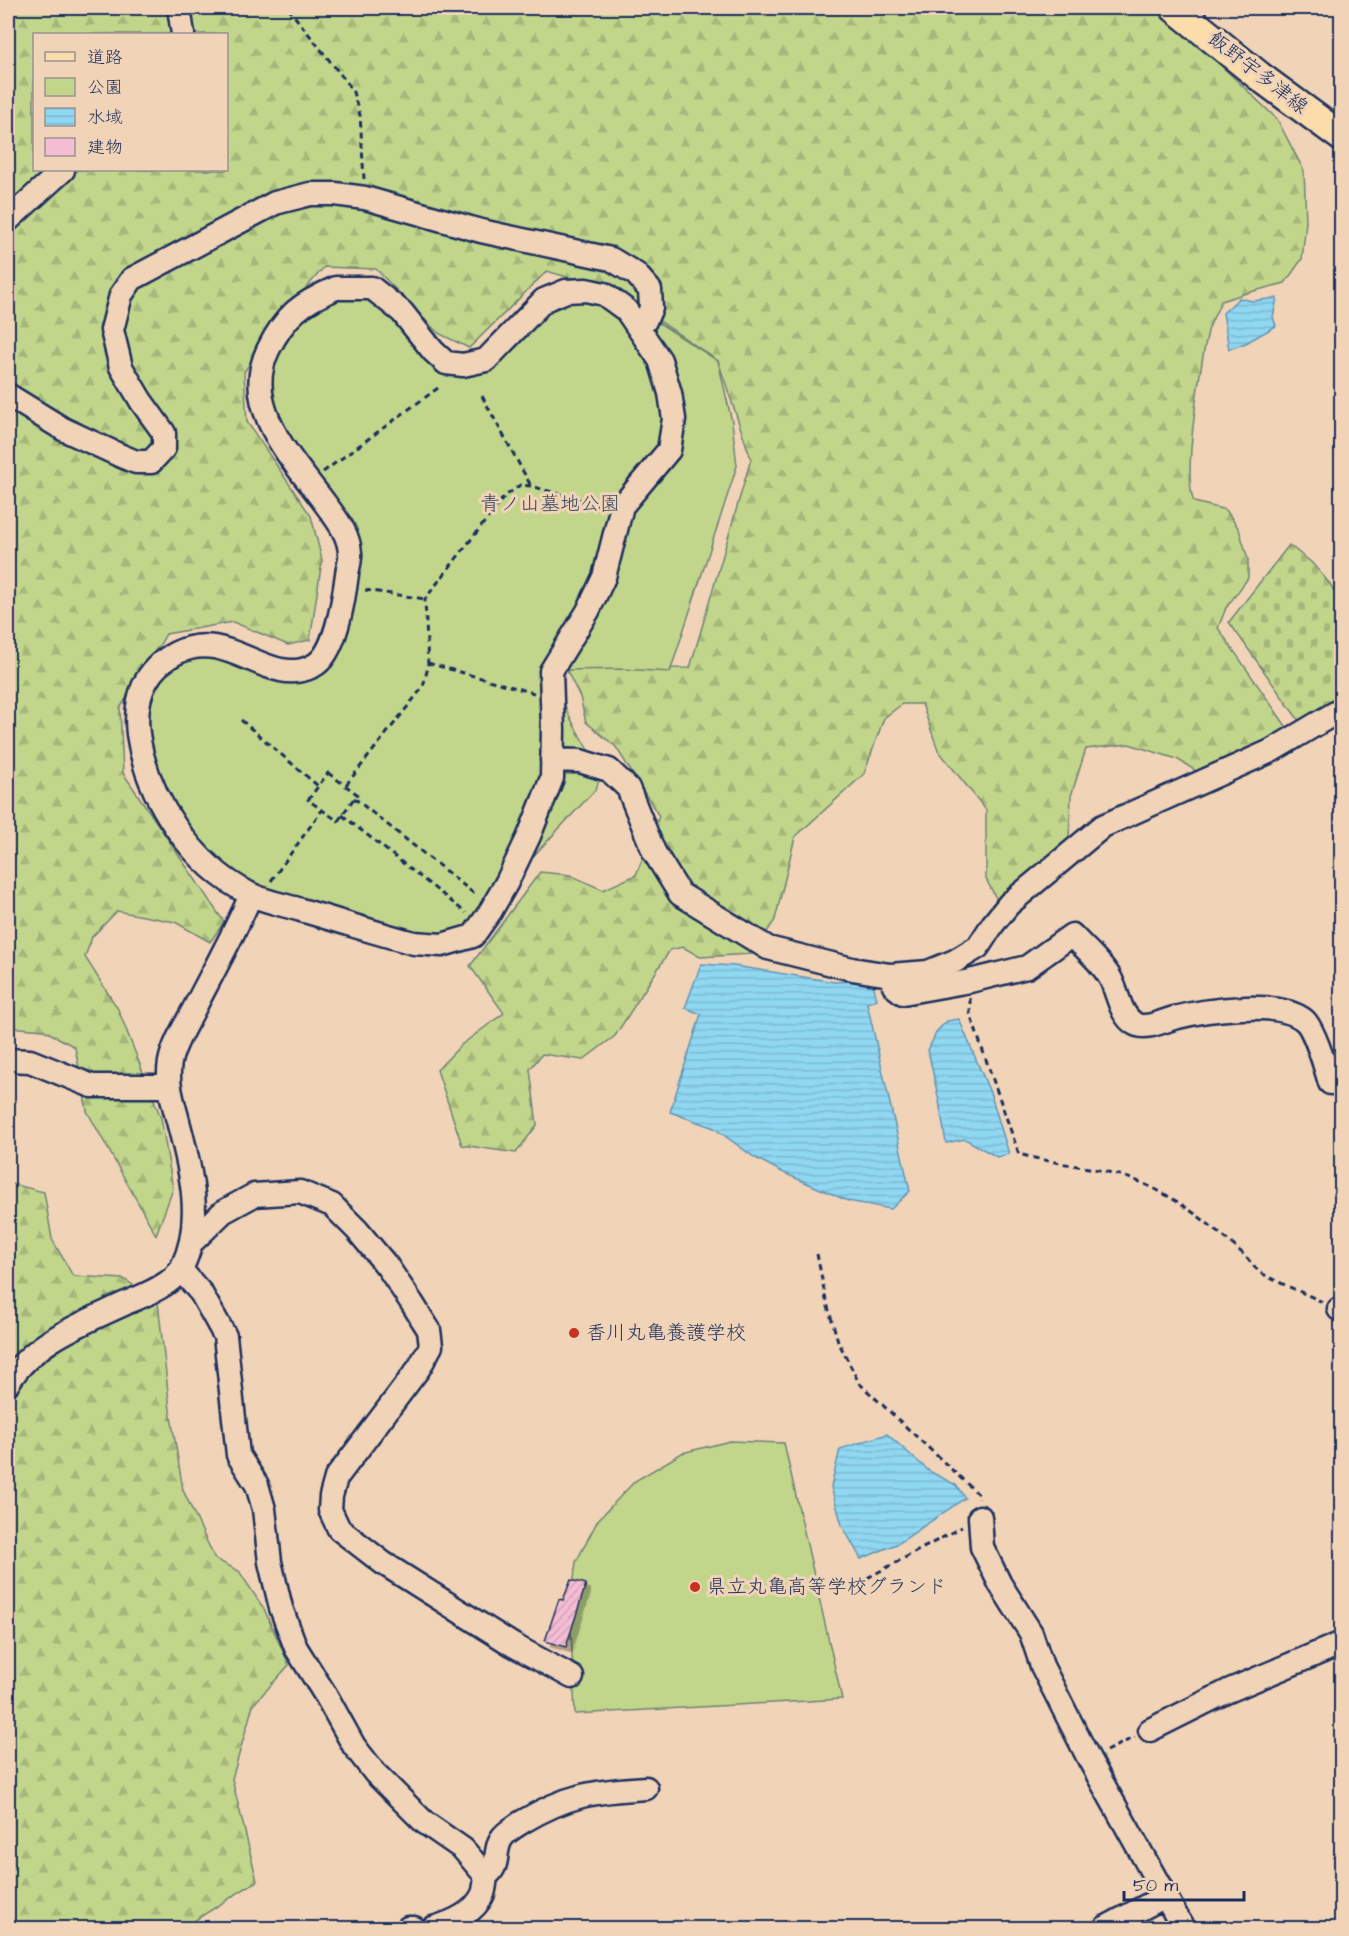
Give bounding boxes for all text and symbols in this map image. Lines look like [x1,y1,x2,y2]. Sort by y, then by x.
street label: 飯野宇多津線 [1202,25,1314,121]
legend [33,33,228,171]
text: 道路 [87,45,123,70]
text: 公園 [87,75,123,100]
text: 水域 [87,105,123,130]
text: 建物 [87,135,123,160]
park label: 青ノ山墓地公園 [480,490,620,518]
place label: 香川丸亀養護学校 [586,1319,746,1347]
marker: 香川丸亀養護学校 [567,1326,581,1340]
place label: 県立丸亀高等学校グランド [707,1573,947,1601]
marker: 県立丸亀高等学校グランド [688,1580,702,1594]
scale bar [1124,1864,1244,1902]
text: 50 m [1133,1873,1178,1898]

